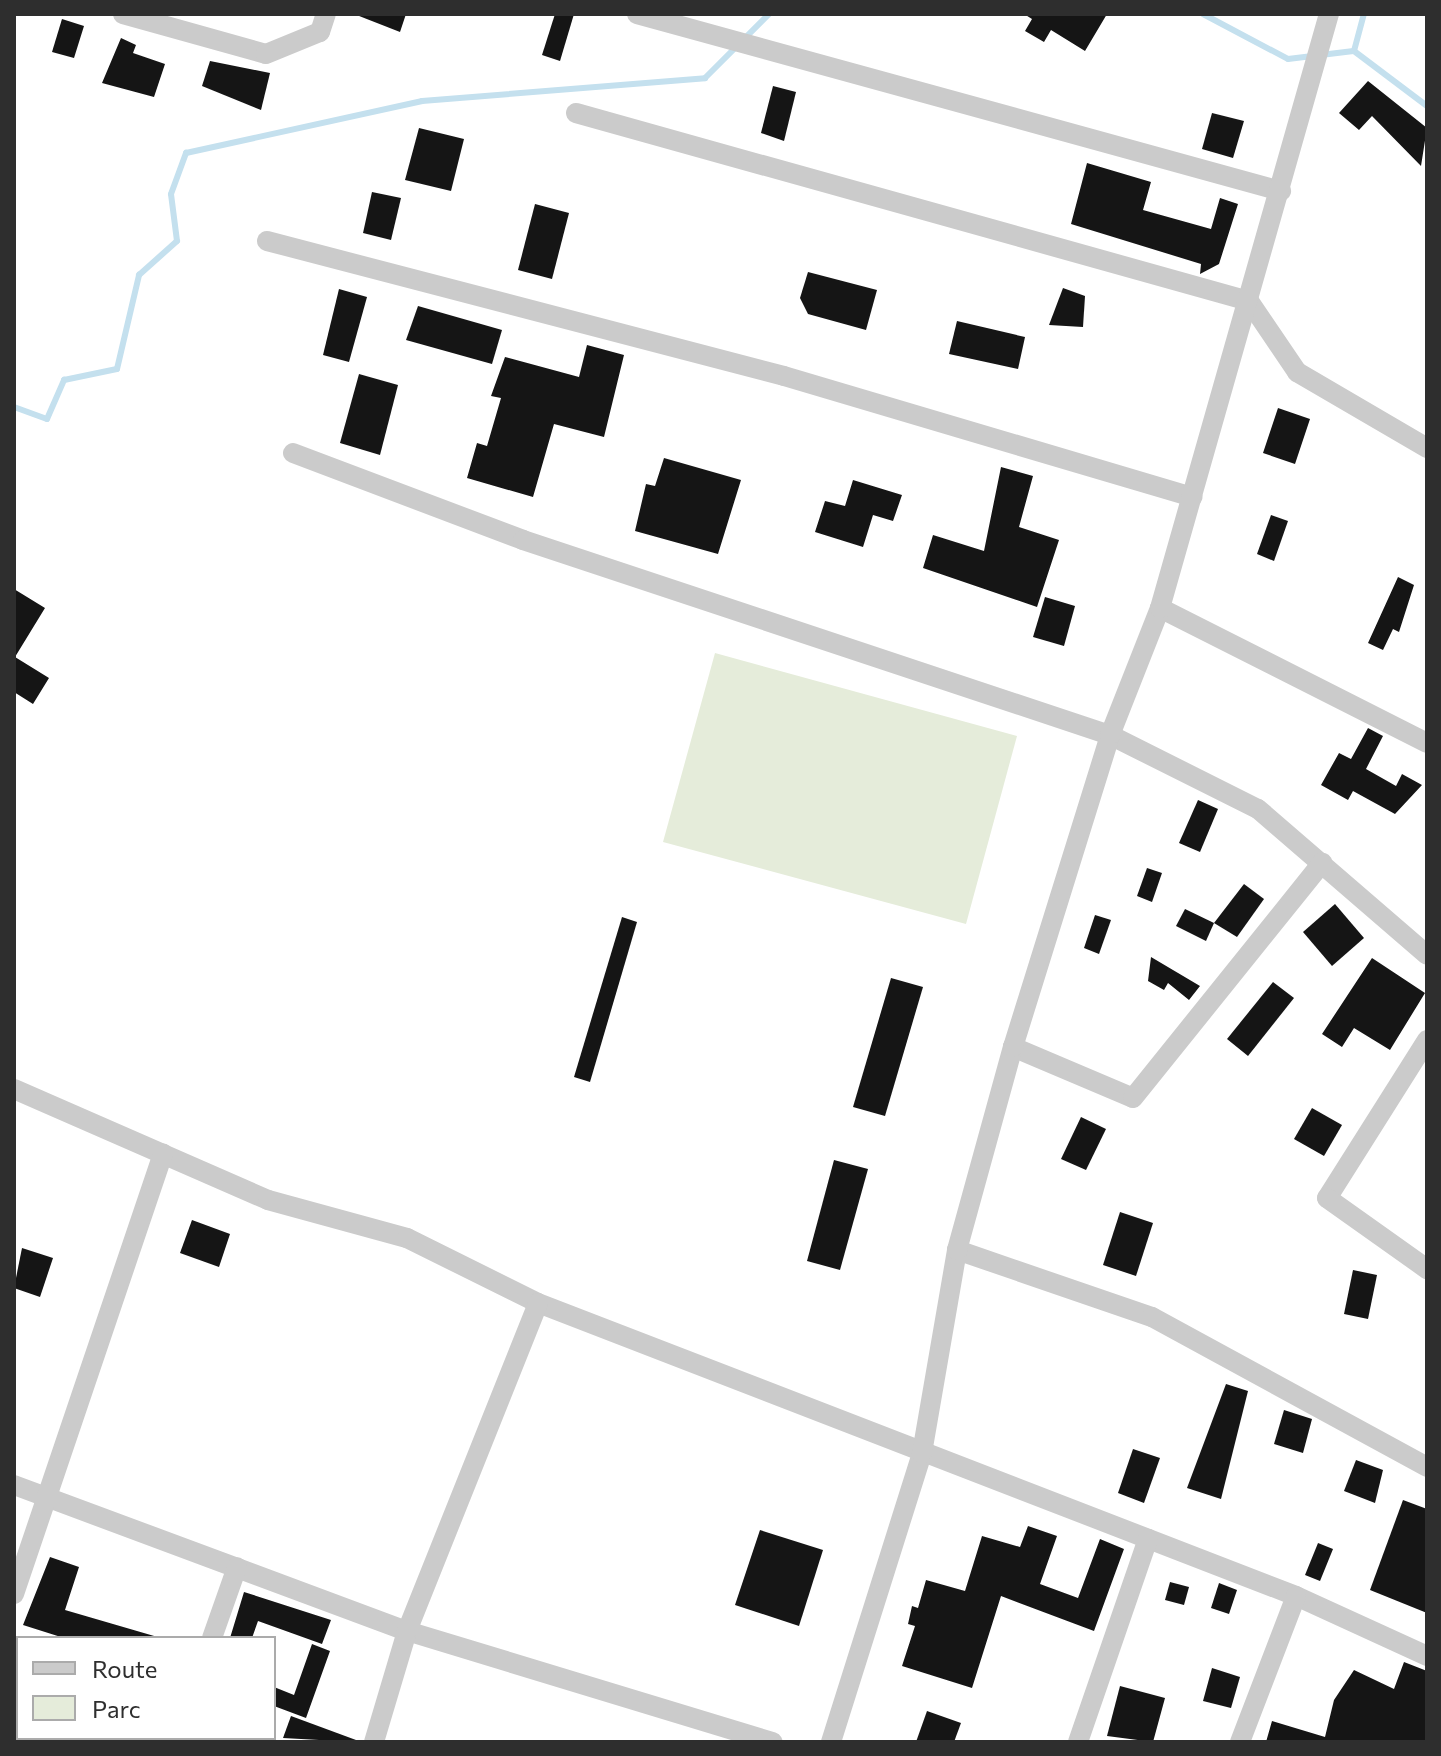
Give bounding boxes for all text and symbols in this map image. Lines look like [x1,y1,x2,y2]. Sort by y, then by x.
legend [16,1636,276,1740]
text: Route [92,1654,157,1683]
text: Parc [92,1694,141,1723]

